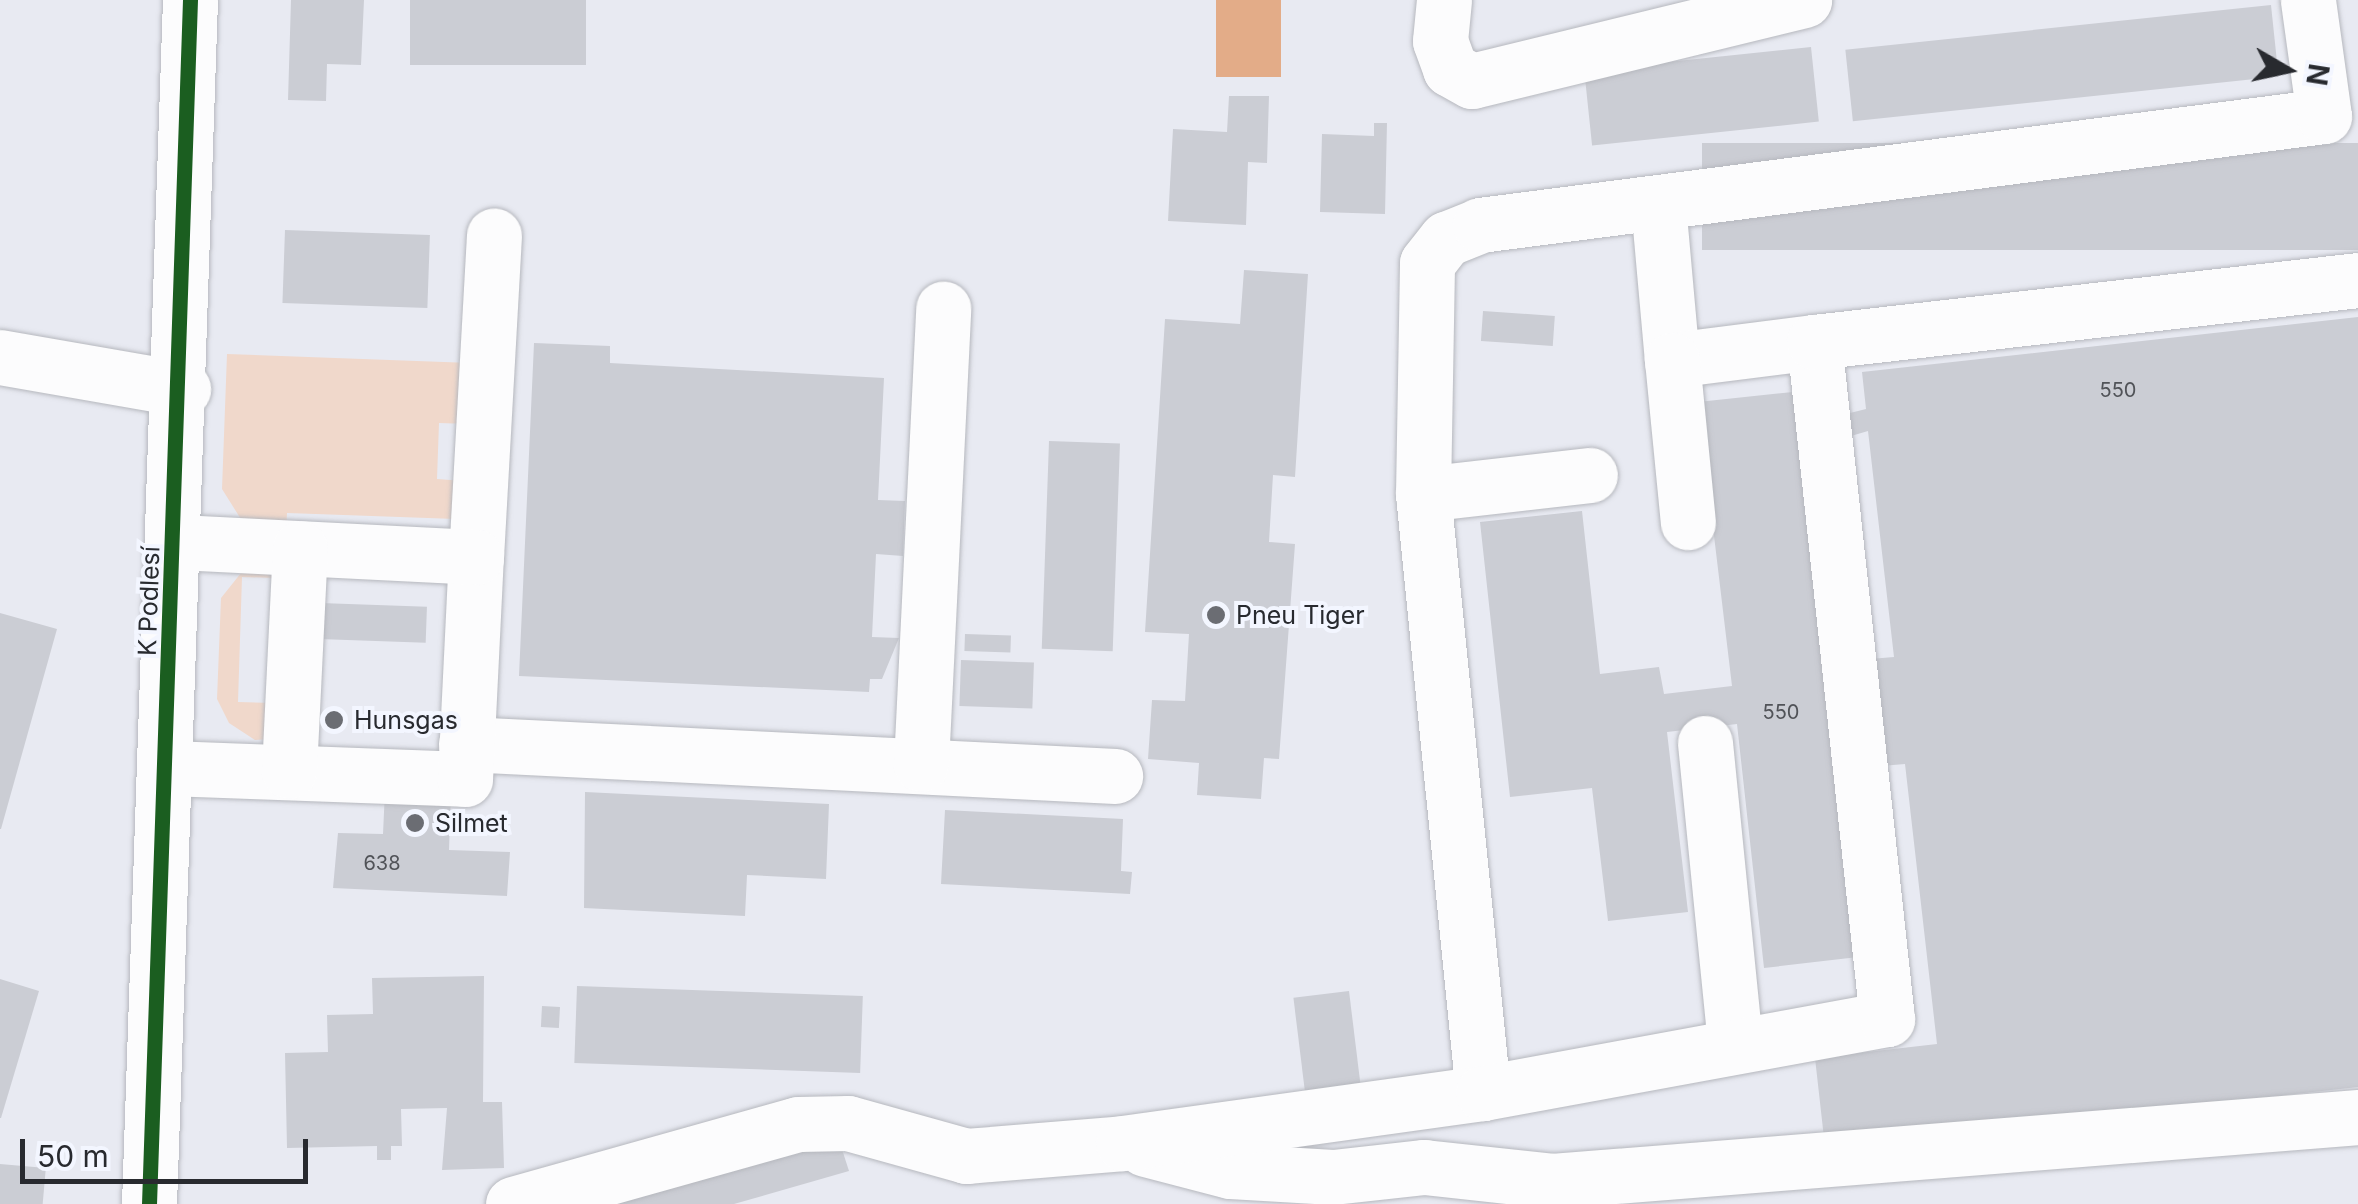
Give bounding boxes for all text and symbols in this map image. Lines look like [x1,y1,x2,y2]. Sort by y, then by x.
north arrow [2238,20,2338,120]
text: N [2299,61,2336,88]
house number: 550 [2100,378,2136,402]
street label: K Podlesí [132,546,166,656]
place label: Pneu Tiger [1236,600,1365,630]
marker: Pneu Tiger [1205,604,1227,626]
house number: 550 [1763,700,1799,724]
place label: Hunsgas [354,705,458,735]
marker: Hunsgas [323,709,345,731]
place label: Silmet [435,808,508,838]
marker: Silmet [404,812,426,834]
house number: 638 [363,851,401,875]
scale bar [25,1119,312,1181]
text: 50 m [37,1138,109,1174]

